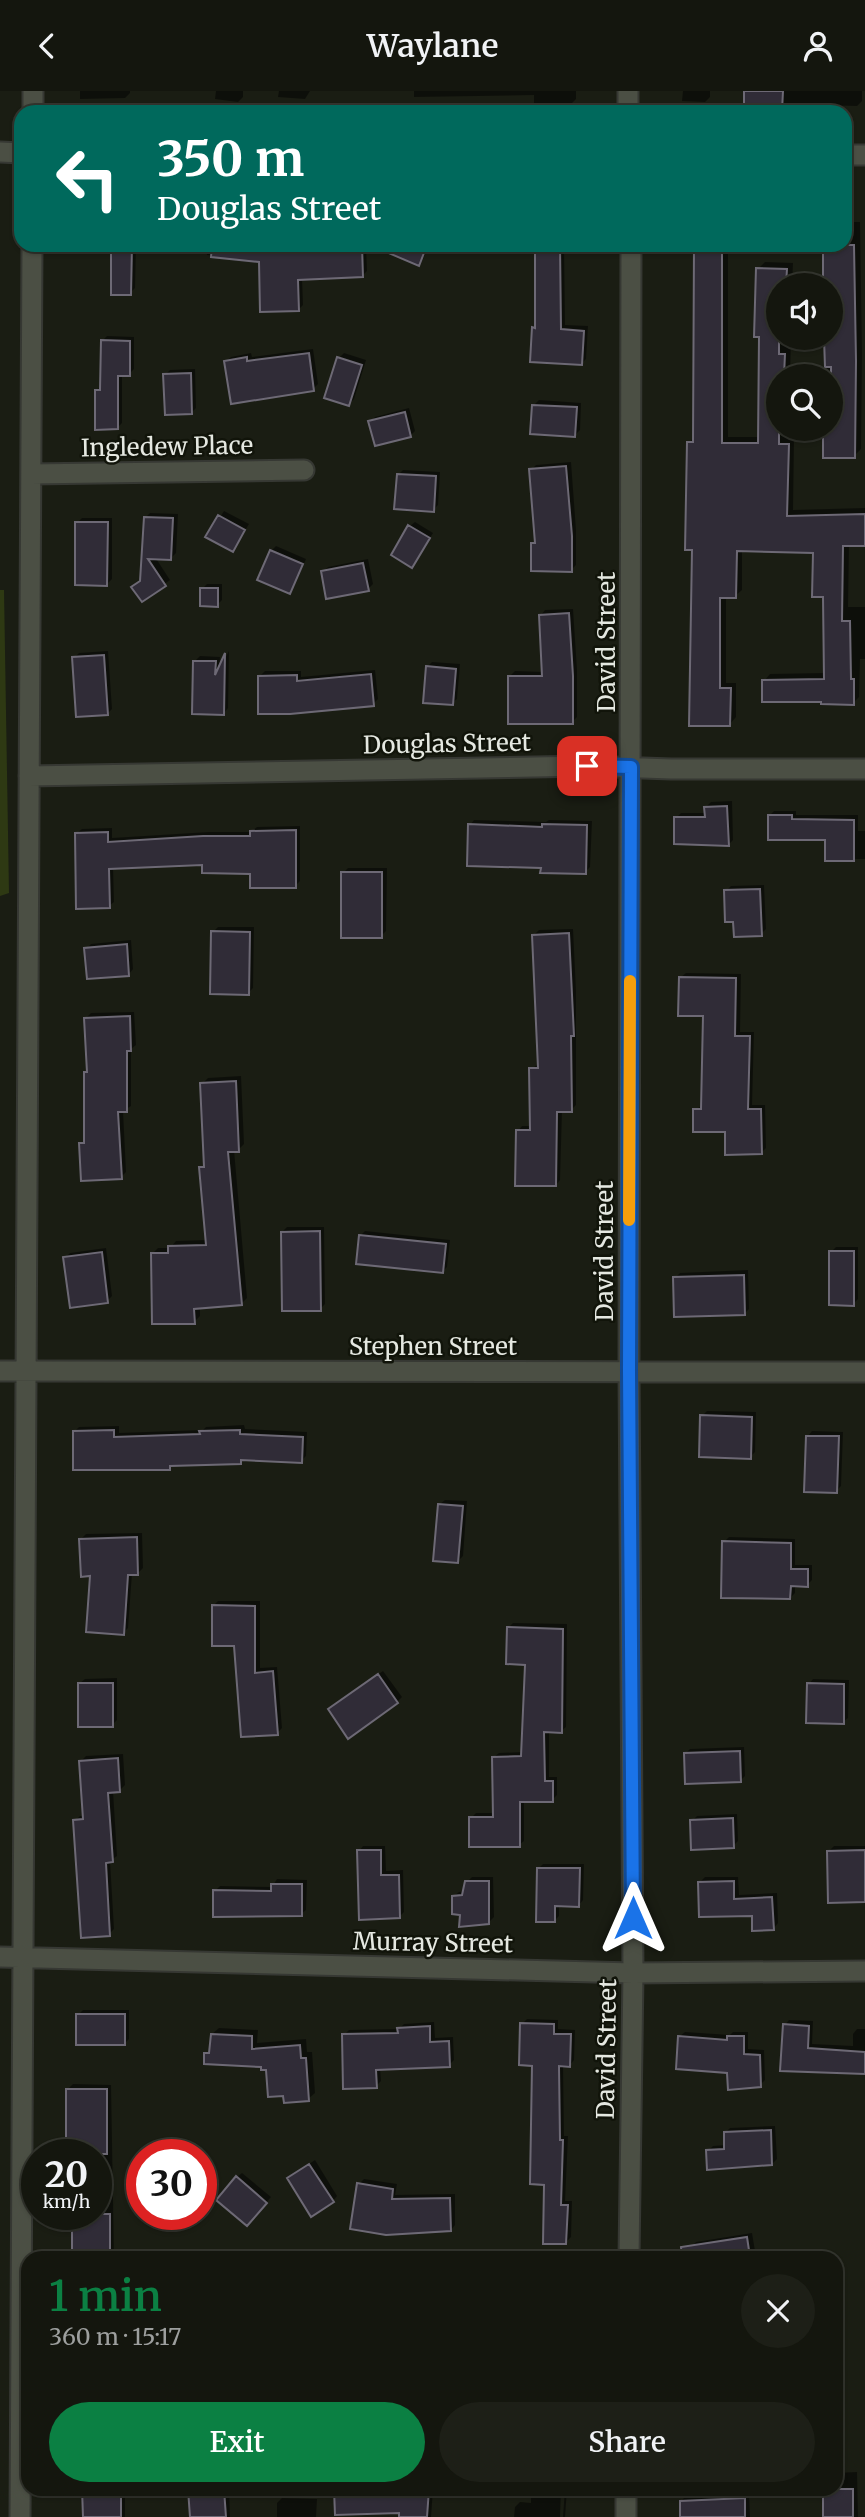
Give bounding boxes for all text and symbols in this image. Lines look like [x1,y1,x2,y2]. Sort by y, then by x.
text: Waylane [367,26,498,66]
icon: back [28,27,66,65]
icon: person [799,27,837,65]
text: 350 m [157,128,304,189]
icon: left [42,133,133,224]
text: Douglas Street [157,189,381,229]
map controls [766,273,843,441]
button: sound [766,273,843,350]
button: search [766,364,843,441]
street label: Ingledew Place [81,429,253,464]
street label: David Street [591,571,622,712]
street label: Douglas Street [363,727,532,760]
pin [557,736,617,796]
icon: arrive [568,747,606,785]
street label: David Street [589,1180,620,1321]
street label: Stephen Street [349,1331,518,1362]
position arrow [596,1881,670,1955]
street label: Murray Street [353,1926,514,1959]
street label: David Street [590,1978,623,2120]
speed limit sign: 30 [126,2139,217,2230]
text: 20 [45,2153,88,2197]
text: km/h [43,2190,90,2213]
text: 1 min [49,2270,162,2322]
button: close [741,2274,815,2348]
text: 360 m · 15:17 [49,2322,181,2351]
button: Exit [49,2402,425,2482]
button: Share [439,2402,815,2482]

